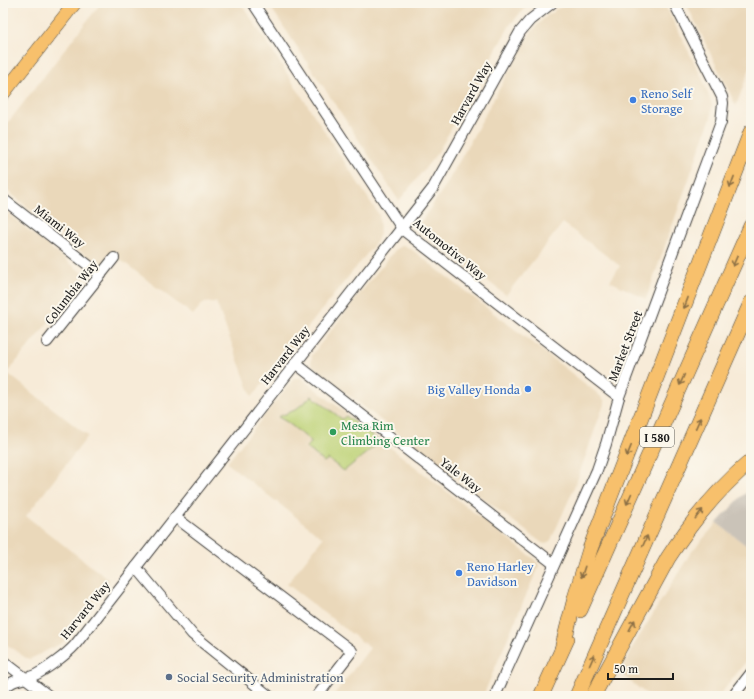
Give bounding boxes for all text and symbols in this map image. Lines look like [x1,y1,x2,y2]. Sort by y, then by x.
street label: Harvard Way [446,57,497,129]
place label: Reno Self Storage [641,84,693,118]
marker: Reno Self Storage [628,95,638,105]
one-way arrow [728,175,736,187]
street label: Miami Way [30,200,90,253]
street label: Automotive Way [409,213,491,285]
street label: Columbia Way [40,255,103,328]
one-way arrow [731,255,738,267]
one-way arrow [681,297,689,309]
street label: Market Street [603,307,647,384]
street label: Harvard Way [256,321,315,389]
one-way arrow [678,374,685,386]
place label: Big Valley Honda [427,380,521,399]
marker: Big Valley Honda [523,384,533,394]
place label: Mesa Rim Climbing Center [341,416,430,450]
one-way arrow [694,417,702,429]
marker: Mesa Rim Climbing Center [328,427,338,437]
road number: I 580 [640,427,674,447]
one-way arrow [625,444,633,456]
street label: Yale Way [436,452,487,498]
one-way arrow [625,492,632,504]
one-way arrow [694,509,703,519]
one-way arrow [642,536,649,548]
place label: Reno Harley Davidson [467,557,534,591]
one-way arrow [579,565,586,578]
marker: Reno Harley Davidson [454,568,464,578]
street label: Harvard Way [55,576,115,643]
one-way arrow [629,619,636,631]
one-way arrow [589,655,596,667]
scale bar [608,655,673,681]
text: 50 m [614,660,638,677]
place label: Social Security Administration [177,668,344,687]
marker: Social Security Administration [164,672,174,682]

